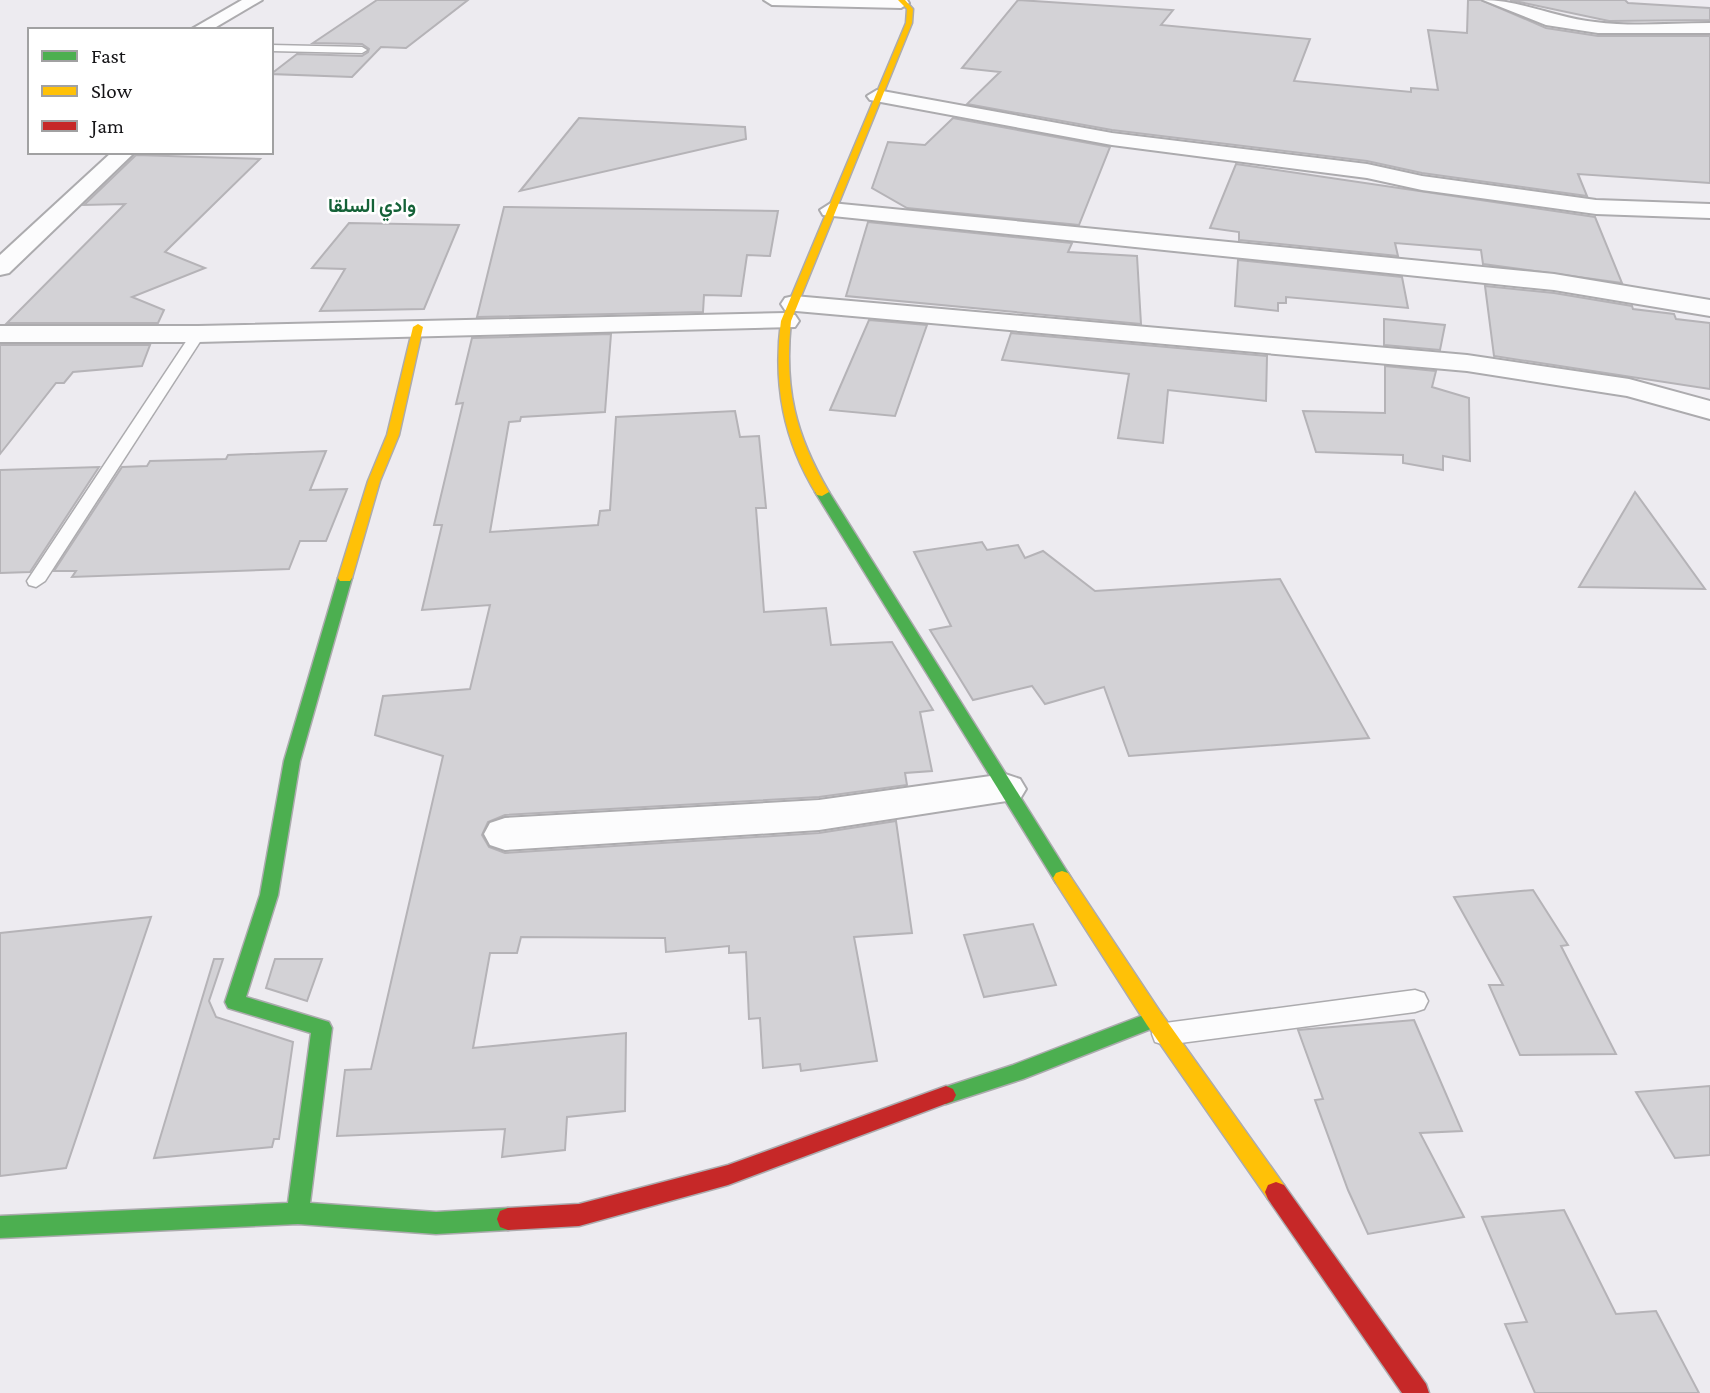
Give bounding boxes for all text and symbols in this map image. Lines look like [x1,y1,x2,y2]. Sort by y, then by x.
legend [28,28,273,154]
text: Fast [91,44,127,68]
text: Slow [91,79,133,103]
text: Jam [89,114,124,138]
district label: وادي السلقا [328,195,416,222]

